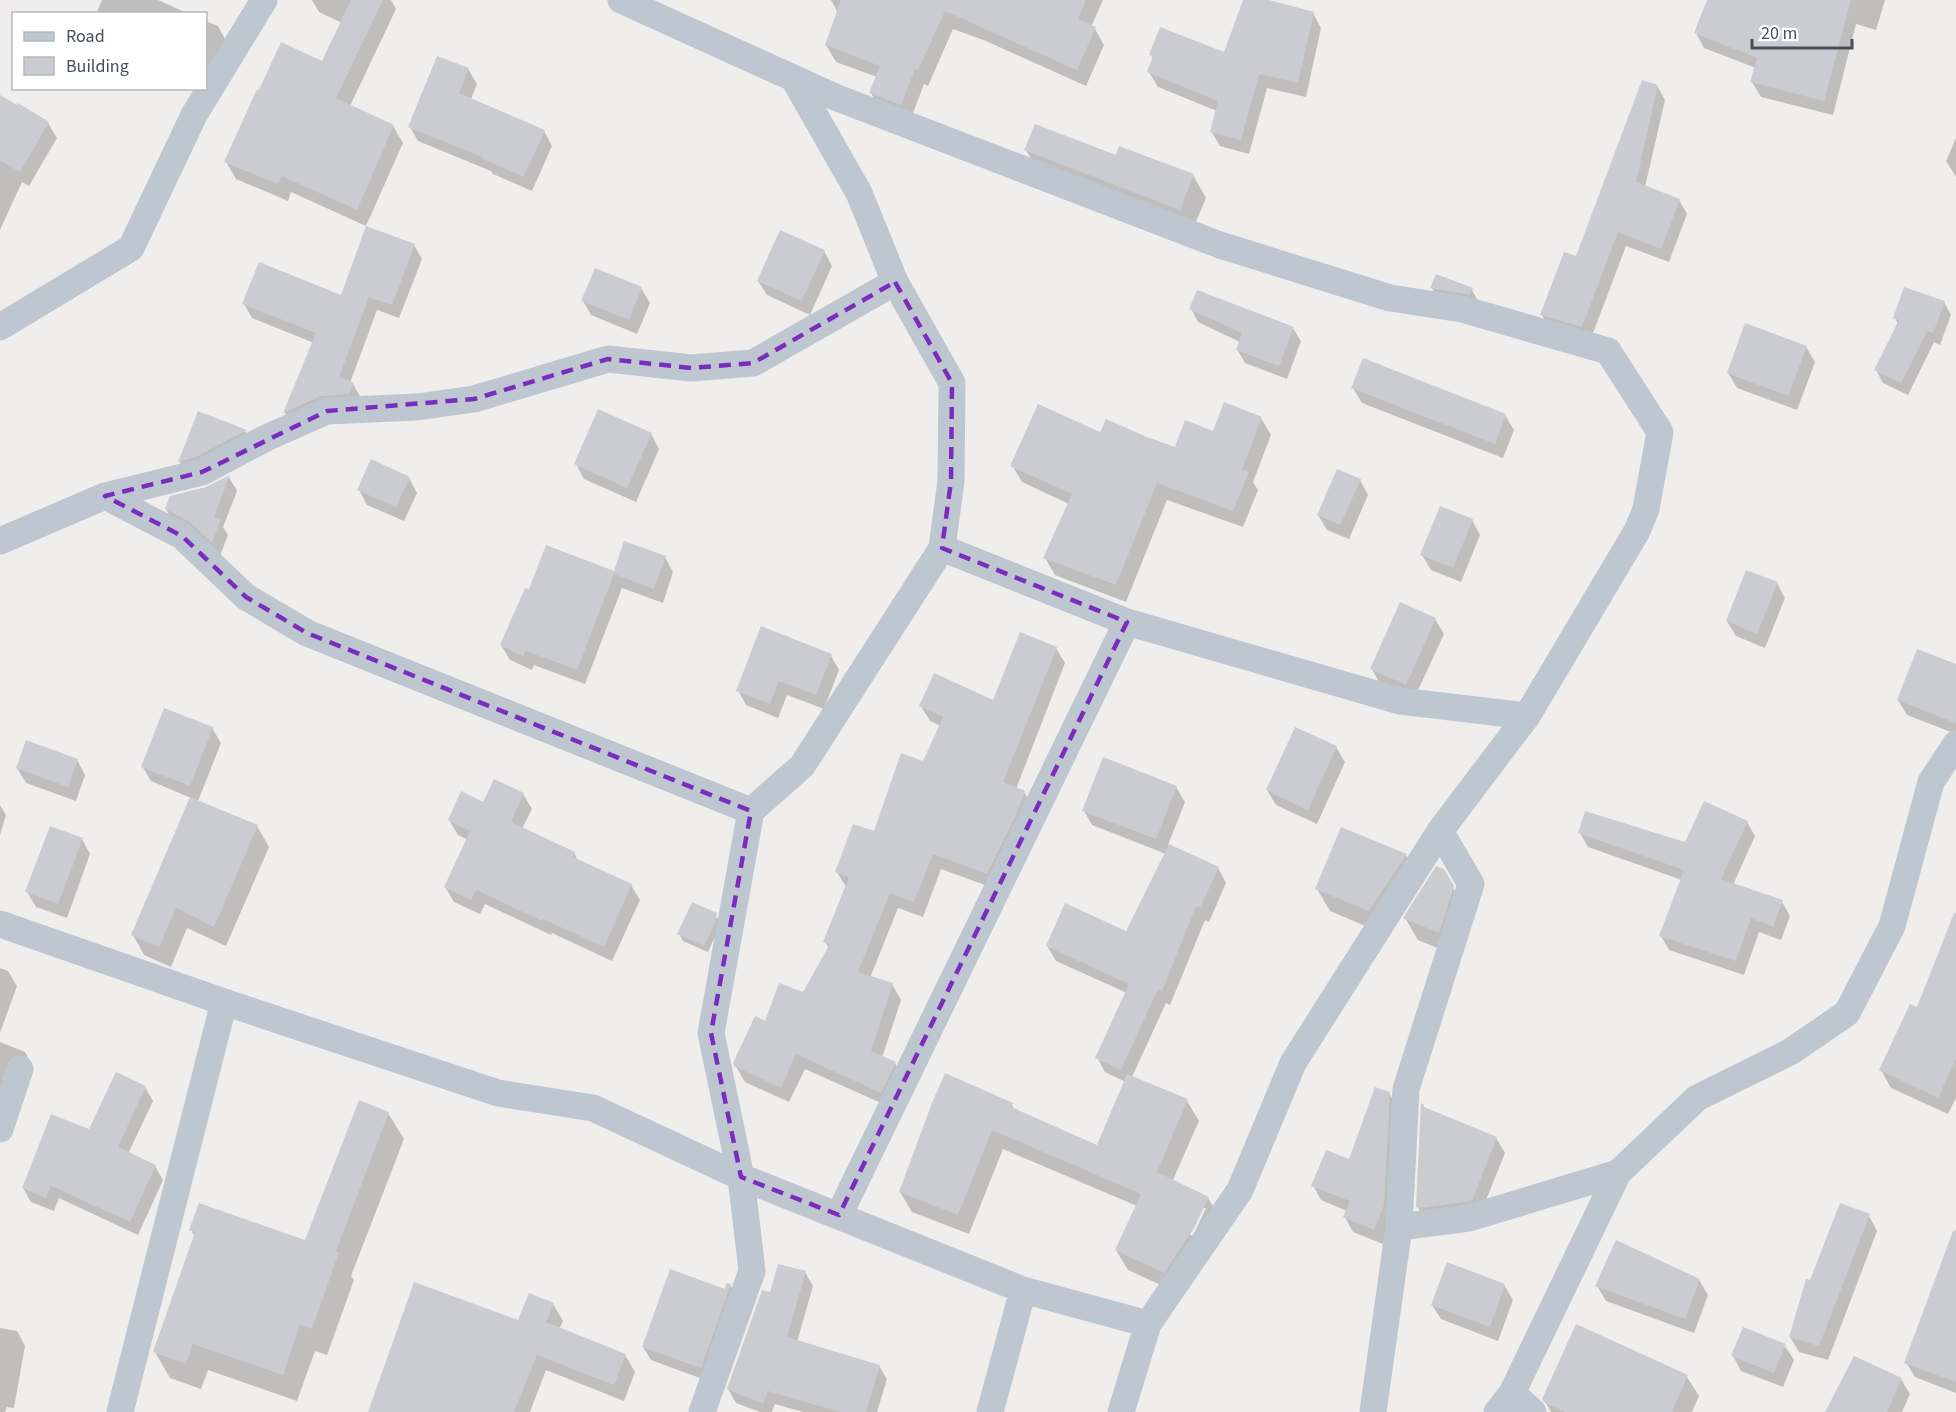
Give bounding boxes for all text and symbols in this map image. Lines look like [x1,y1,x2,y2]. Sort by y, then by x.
legend [12,12,207,90]
scale bar [1752,12,1852,50]
text: 20 m [1761,21,1797,46]
text: Road [66,24,105,49]
text: Building [66,54,129,79]

